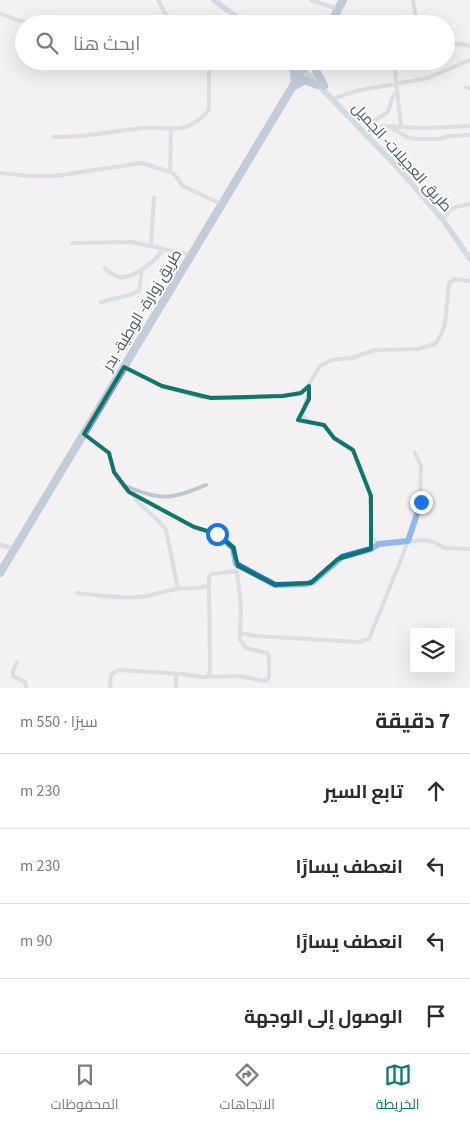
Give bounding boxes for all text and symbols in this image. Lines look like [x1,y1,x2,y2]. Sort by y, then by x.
search box [15,15,455,70]
icon: search [33,29,61,57]
text: ابحث هنا [73,31,140,58]
street label: طريق العجيلات- الجميل [347,98,456,216]
street label: طريق زوارة- الوطية- بدر [97,245,187,376]
route end [410,491,433,514]
route start [206,523,229,546]
map controls [410,628,455,673]
button: layers [410,628,455,673]
text: 7 دقيقة [375,706,450,736]
text: سيرًا · 550 m [20,711,98,733]
icon: ahead [422,777,450,805]
text: تابع السير [324,779,403,806]
text: 230 m [20,780,60,802]
icon: left [422,852,450,880]
text: انعطف يسارًا [296,854,403,881]
text: 230 m [20,855,60,877]
icon: left [422,927,450,955]
text: انعطف يسارًا [296,929,403,956]
text: 90 m [20,930,52,952]
icon: arrive [422,1002,450,1030]
text: الوصول إلى الوجهة [244,1004,403,1031]
tab: المحفوظات [50,1061,119,1117]
tab: الاتجاهات [220,1061,275,1117]
tab: الخريطة [376,1061,420,1117]

